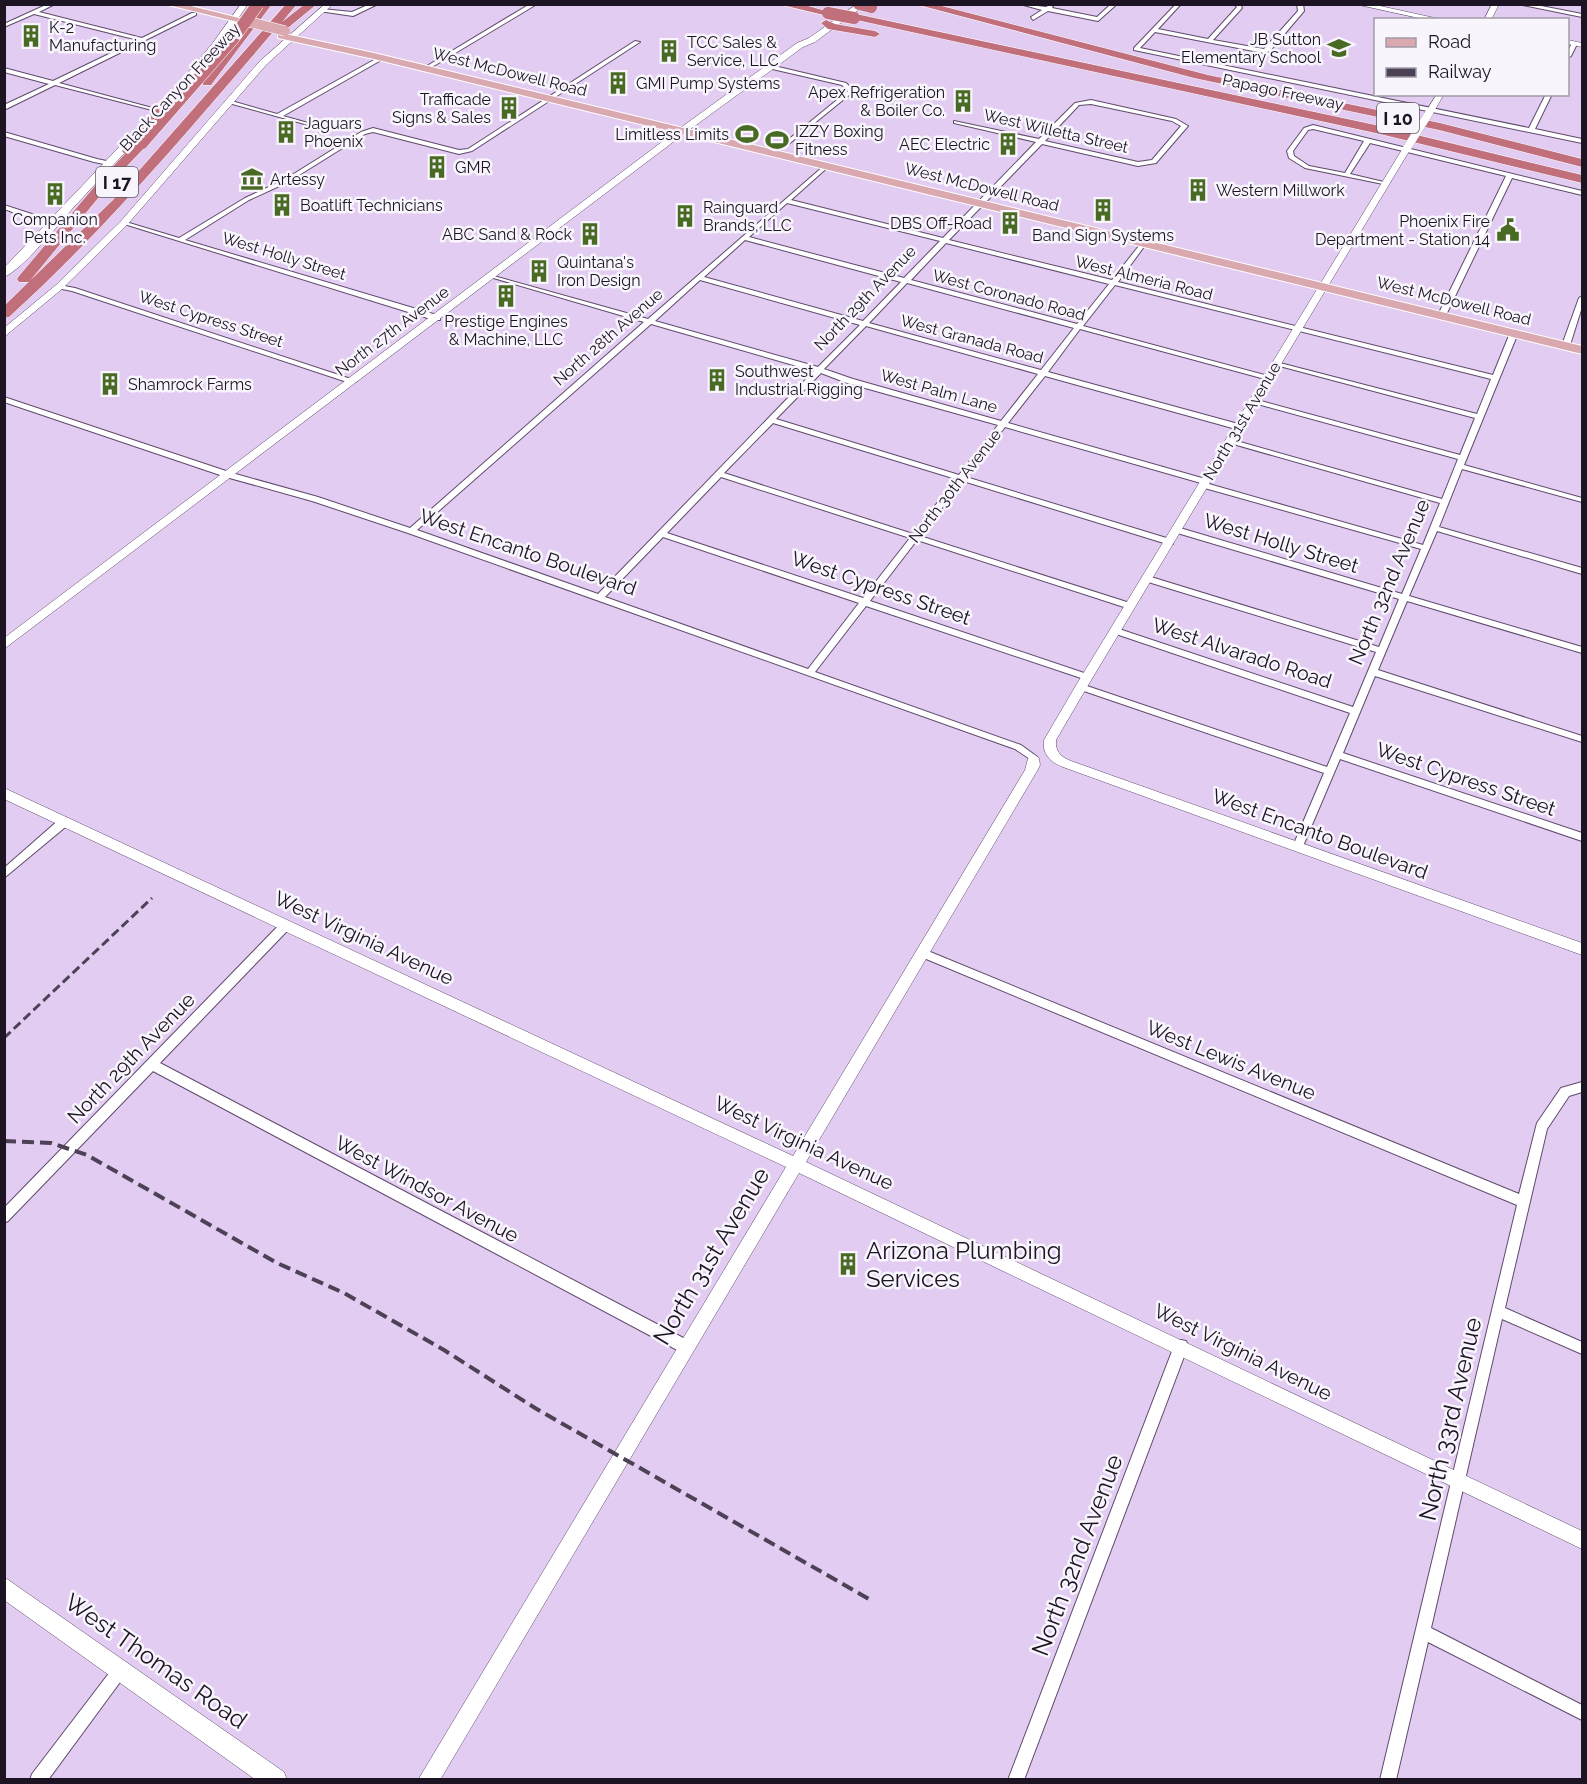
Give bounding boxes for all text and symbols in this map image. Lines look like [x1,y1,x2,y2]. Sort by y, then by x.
place label: K-2 Manufacturing [49,18,156,55]
legend [1374,18,1569,96]
street label: Black Canyon Freeway [116,19,244,155]
building icon: K-2 Manufacturing [18,23,44,49]
place label: JB Sutton Elementary School [1181,30,1322,67]
text: Road [1428,31,1471,52]
place label: TCC Sales & Service, LLC [687,33,779,70]
school or university icon: JB Sutton Elementary School [1326,35,1352,61]
building icon: TCC Sales & Service, LLC [656,38,682,64]
street label: West McDowell Road [431,44,589,100]
text: Railway [1428,61,1492,82]
building icon: GMI Pump Systems [605,70,631,96]
street label: Papago Freeway [1221,70,1346,114]
place label: GMI Pump Systems [636,74,781,93]
place label: Apex Refrigeration & Boiler Co. [808,83,945,120]
building icon: Apex Refrigeration & Boiler Co. [950,88,976,114]
place label: Trafficade Signs & Sales [392,90,491,127]
building icon: Trafficade Signs & Sales [496,95,522,121]
road number: I 10 [1377,103,1419,133]
street label: West Willetta Street [982,105,1131,157]
place label: Jaguars Phoenix [304,114,363,151]
building icon: Jaguars Phoenix [273,119,299,145]
sports icon: Limitless Limits [734,121,760,147]
place label: IZZY Boxing Fitness [795,122,884,159]
place label: Limitless Limits [615,125,729,144]
sports icon: IZZY Boxing Fitness [764,127,790,153]
building icon: AEC Electric [995,131,1021,157]
place label: AEC Electric [899,135,990,154]
building icon: GMR [424,154,450,180]
place label: GMR [455,158,491,177]
street label: West McDowell Road [903,159,1061,215]
museum icon: Artessy [239,166,265,192]
road number: I 17 [96,167,138,197]
place label: Artessy [270,170,325,189]
building icon: Western Millwork [1185,177,1211,203]
building icon: Companion Pets Inc. [42,181,68,207]
place label: Western Millwork [1216,181,1345,200]
building icon: Boatlift Technicians [269,192,295,218]
place label: Boatlift Technicians [300,196,443,215]
building icon: Band Sign Systems [1090,197,1116,223]
place label: Rainguard Brands, LLC [703,198,792,235]
building icon: Rainguard Brands, LLC [672,203,698,229]
place label: Companion Pets Inc. [12,210,98,247]
building icon: DBS Off-Road [997,210,1023,236]
place label: Phoenix Fire Department - Station 14 [1315,212,1490,249]
place label: DBS Off-Road [890,214,992,233]
public building icon: Phoenix Fire Department - Station 14 [1495,217,1521,243]
building icon: ABC Sand & Rock [577,221,603,247]
place label: ABC Sand & Rock [442,225,573,244]
place label: Band Sign Systems [1032,226,1174,245]
street label: West Holly Street [220,228,349,284]
street label: North 29th Avenue [810,242,920,354]
street label: West Almeria Road [1073,252,1215,304]
place label: Quintana's Iron Design [557,253,641,290]
building icon: Quintana's Iron Design [526,258,552,284]
street label: West Coronado Road [930,265,1088,325]
street label: West McDowell Road [1375,273,1533,329]
street label: North 27th Avenue [331,282,453,380]
building icon: Prestige Engines & Machine, LLC [493,283,519,309]
street label: North 28th Avenue [550,284,666,390]
street label: West Cypress Street [137,287,286,351]
street label: West Granada Road [898,311,1046,367]
place label: Prestige Engines & Machine, LLC [444,312,568,349]
street label: North 31st Avenue [1199,359,1285,483]
place label: Southwest Industrial Rigging [735,362,863,399]
street label: West Palm Lane [878,365,1000,417]
building icon: Southwest Industrial Rigging [704,367,730,393]
building icon: Shamrock Farms [97,371,123,397]
place label: Shamrock Farms [128,375,252,394]
street label: North 30th Avenue [905,425,1005,547]
street label: North 32nd Avenue [1343,495,1435,668]
street label: West Encanto Boulevard [416,504,640,600]
street label: West Holly Street [1201,508,1362,578]
street label: West Cypress Street [788,546,974,630]
street label: West Alvarado Road [1149,613,1335,693]
street label: West Cypress Street [1373,737,1559,821]
street label: West Encanto Boulevard [1209,784,1431,884]
street label: West Virginia Avenue [271,886,458,990]
street label: North 29th Avenue [62,987,200,1128]
street label: West Lewis Avenue [1143,1015,1319,1105]
street label: West Virginia Avenue [711,1091,898,1195]
street label: West Windsor Avenue [331,1130,523,1248]
street label: North 31st Avenue [647,1162,775,1350]
place label: Arizona Plumbing Services [866,1236,1062,1293]
building icon: Arizona Plumbing Services [835,1251,861,1277]
street label: West Virginia Avenue [1150,1298,1336,1406]
street label: North 33rd Avenue [1413,1315,1487,1523]
street label: North 32nd Avenue [1025,1450,1129,1660]
street label: West Thomas Road [59,1587,253,1735]

